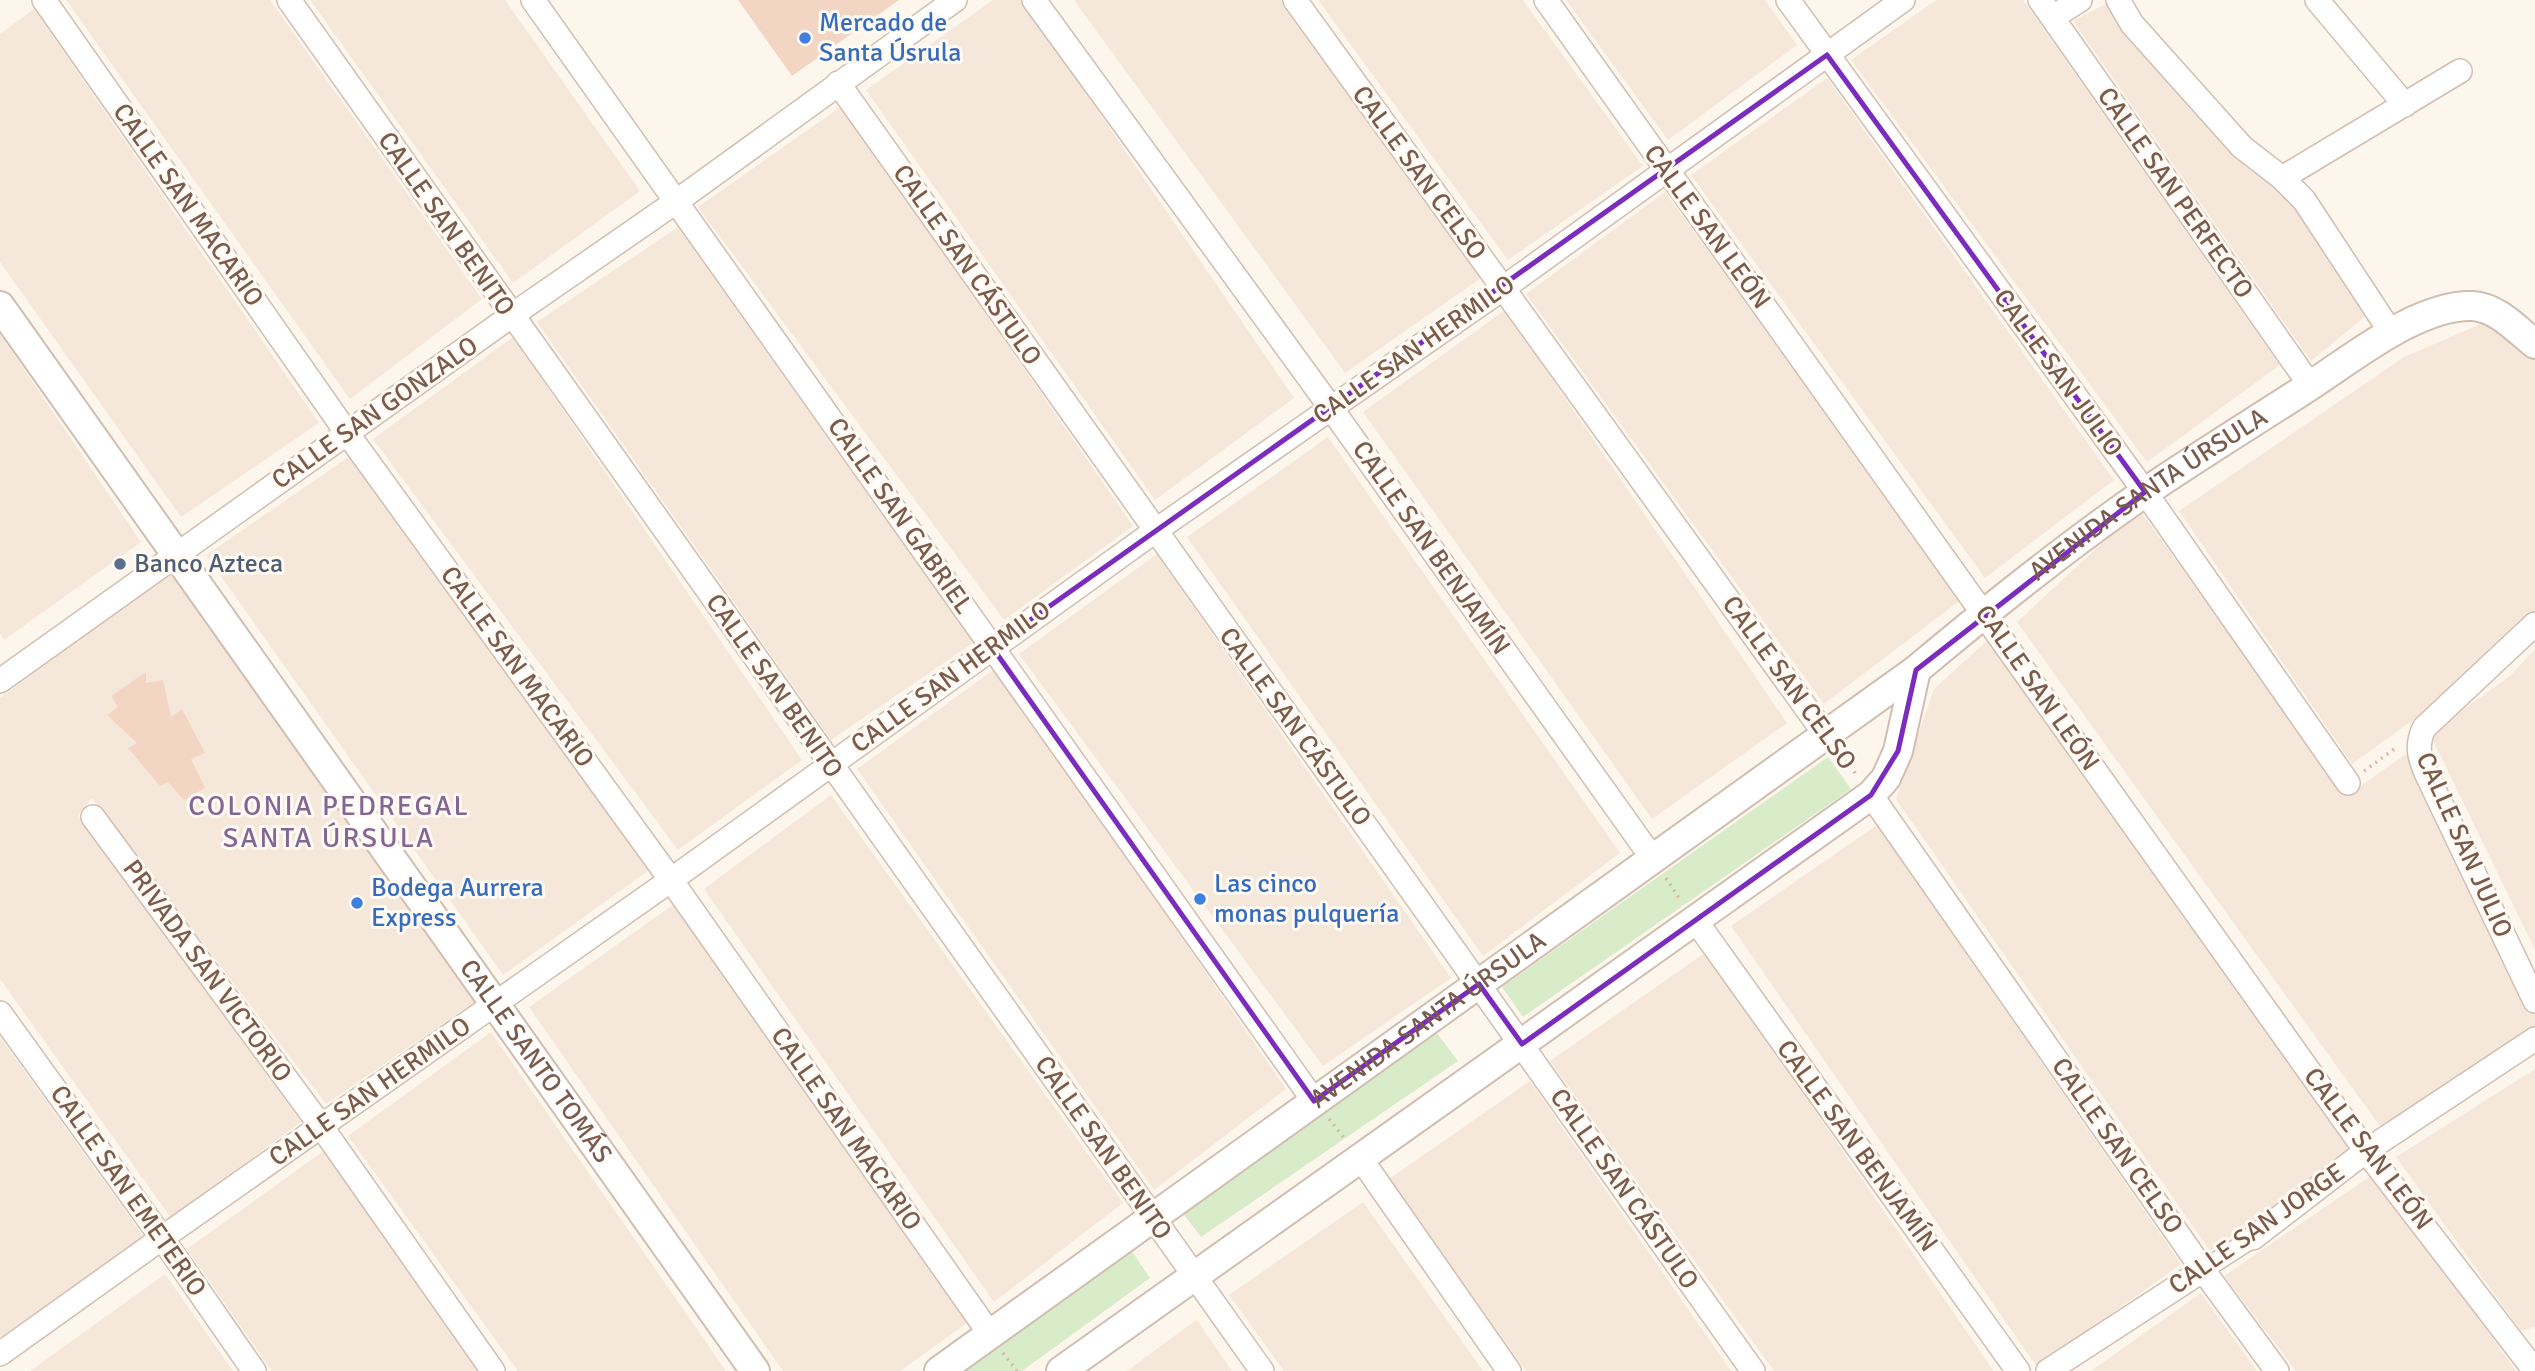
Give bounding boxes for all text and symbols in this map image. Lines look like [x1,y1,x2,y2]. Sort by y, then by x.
place label: Mercado de Santa Úsrula [819,7,962,69]
marker: Mercado de Santa Úsrula [797,30,813,46]
street label: CALLE SAN CELSO [1345,80,1493,266]
street label: CALLE SAN PERFECTO [2090,81,2260,305]
street label: CALLE SAN MACARIO [106,97,270,313]
street label: CALLE SAN BENITO [371,126,521,322]
street label: CALLE SAN LEÓN [1637,139,1777,315]
street label: CALLE SAN CÁSTULO [886,158,1048,372]
street label: CALLE SAN HERMILO [1307,268,1521,432]
street label: CALLE SAN JULIO [1986,283,2130,463]
street label: CALLE SAN GONZALO [266,330,484,496]
street label: AVENIDA SANTA ÚRSULA [2023,401,2274,588]
street label: CALLE SAN GABRIEL [820,412,980,620]
street label: CALLE SAN BENJAMÍN [1345,435,1517,661]
place label: Banco Azteca [134,548,283,580]
marker: Banco Azteca [112,556,128,572]
street label: CALLE SAN MACARIO [433,560,601,774]
street label: CALLE SAN BENITO [699,588,849,784]
street label: CALLE SAN CELSO [1715,590,1863,776]
street label: CALLE SAN HERMILO [845,594,1057,760]
street label: CALLE SAN LEÓN [1968,599,2106,777]
street label: CALLE SAN CÁSTULO [1212,621,1378,833]
street label: CALLE SAN JULIO [2409,747,2519,943]
district label: COLONIA PEDREGAL SANTA ÚRSULA [188,789,470,855]
street label: PRIVADA SAN VICTORIO [116,854,298,1088]
place label: Las cinco monas pulquería [1214,868,1399,930]
place label: Bodega Aurrera Express [371,872,544,934]
marker: Las cinco monas pulquería [1192,891,1208,907]
marker: Bodega Aurrera Express [349,895,365,911]
street label: AVENIDA SANTA ÚRSULA [1304,925,1552,1115]
street label: CALLE SANTO TOMÁS [452,953,619,1169]
street label: CALLE SAN HERMILO [263,1010,477,1174]
street label: CALLE SAN MACARIO [764,1021,928,1237]
street label: CALLE SAN BENJAMÍN [1769,1034,1945,1258]
street label: CALLE SAN BENITO [1028,1050,1178,1246]
street label: CALLE SAN CELSO [2044,1052,2190,1240]
street label: CALLE SAN LEÓN [2297,1061,2439,1237]
street label: CALLE SAN EMETERIO [43,1079,213,1303]
street label: CALLE SAN CÁSTULO [1543,1082,1705,1296]
street label: CALLE SAN JORGE [2163,1156,2351,1302]

